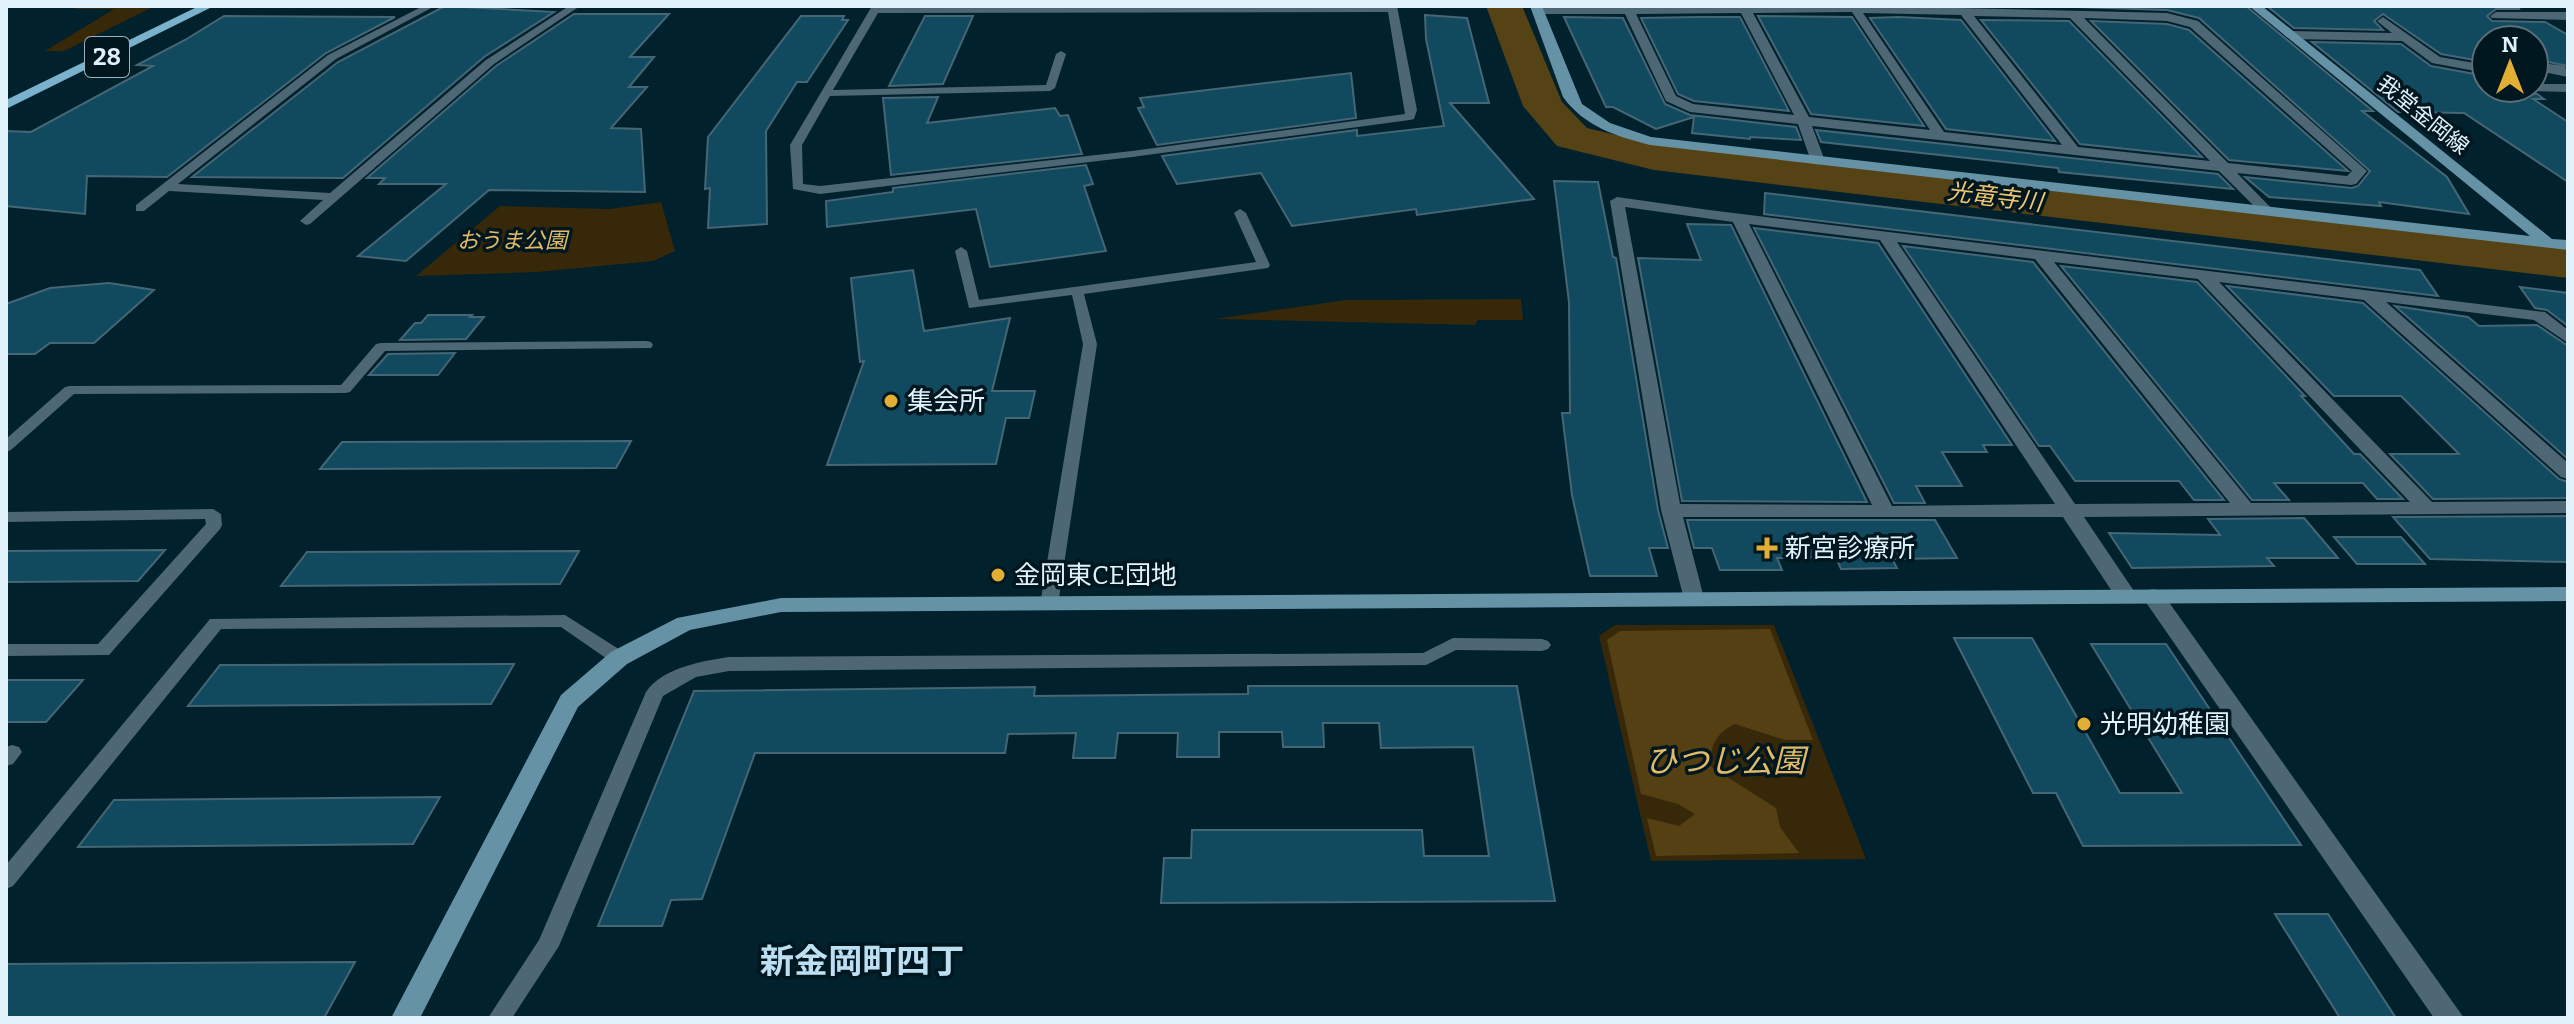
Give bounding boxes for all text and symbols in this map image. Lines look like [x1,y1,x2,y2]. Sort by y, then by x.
north arrow [2470,24,2550,104]
text: N [2502,31,2519,58]
road number: 28 [85,37,129,77]
street label: 我堂金岡線 [2372,70,2474,160]
water label: 光竜寺川 [1946,177,2047,217]
park label: おうま公園 [457,227,570,254]
place label: 集会所 [907,386,985,417]
marker: 集会所 [882,392,900,410]
place label: 新宮診療所 [1785,533,1915,564]
marker: 新宮診療所 [1756,537,1778,559]
place label: 金岡東CE団地 [1014,560,1177,591]
marker: 金岡東CE団地 [989,566,1007,584]
place label: 光明幼稚園 [2100,709,2230,740]
marker: 光明幼稚園 [2075,715,2093,733]
park label: ひつじ公園 [1645,742,1809,780]
district label: 新金岡町四丁 [760,941,964,982]

